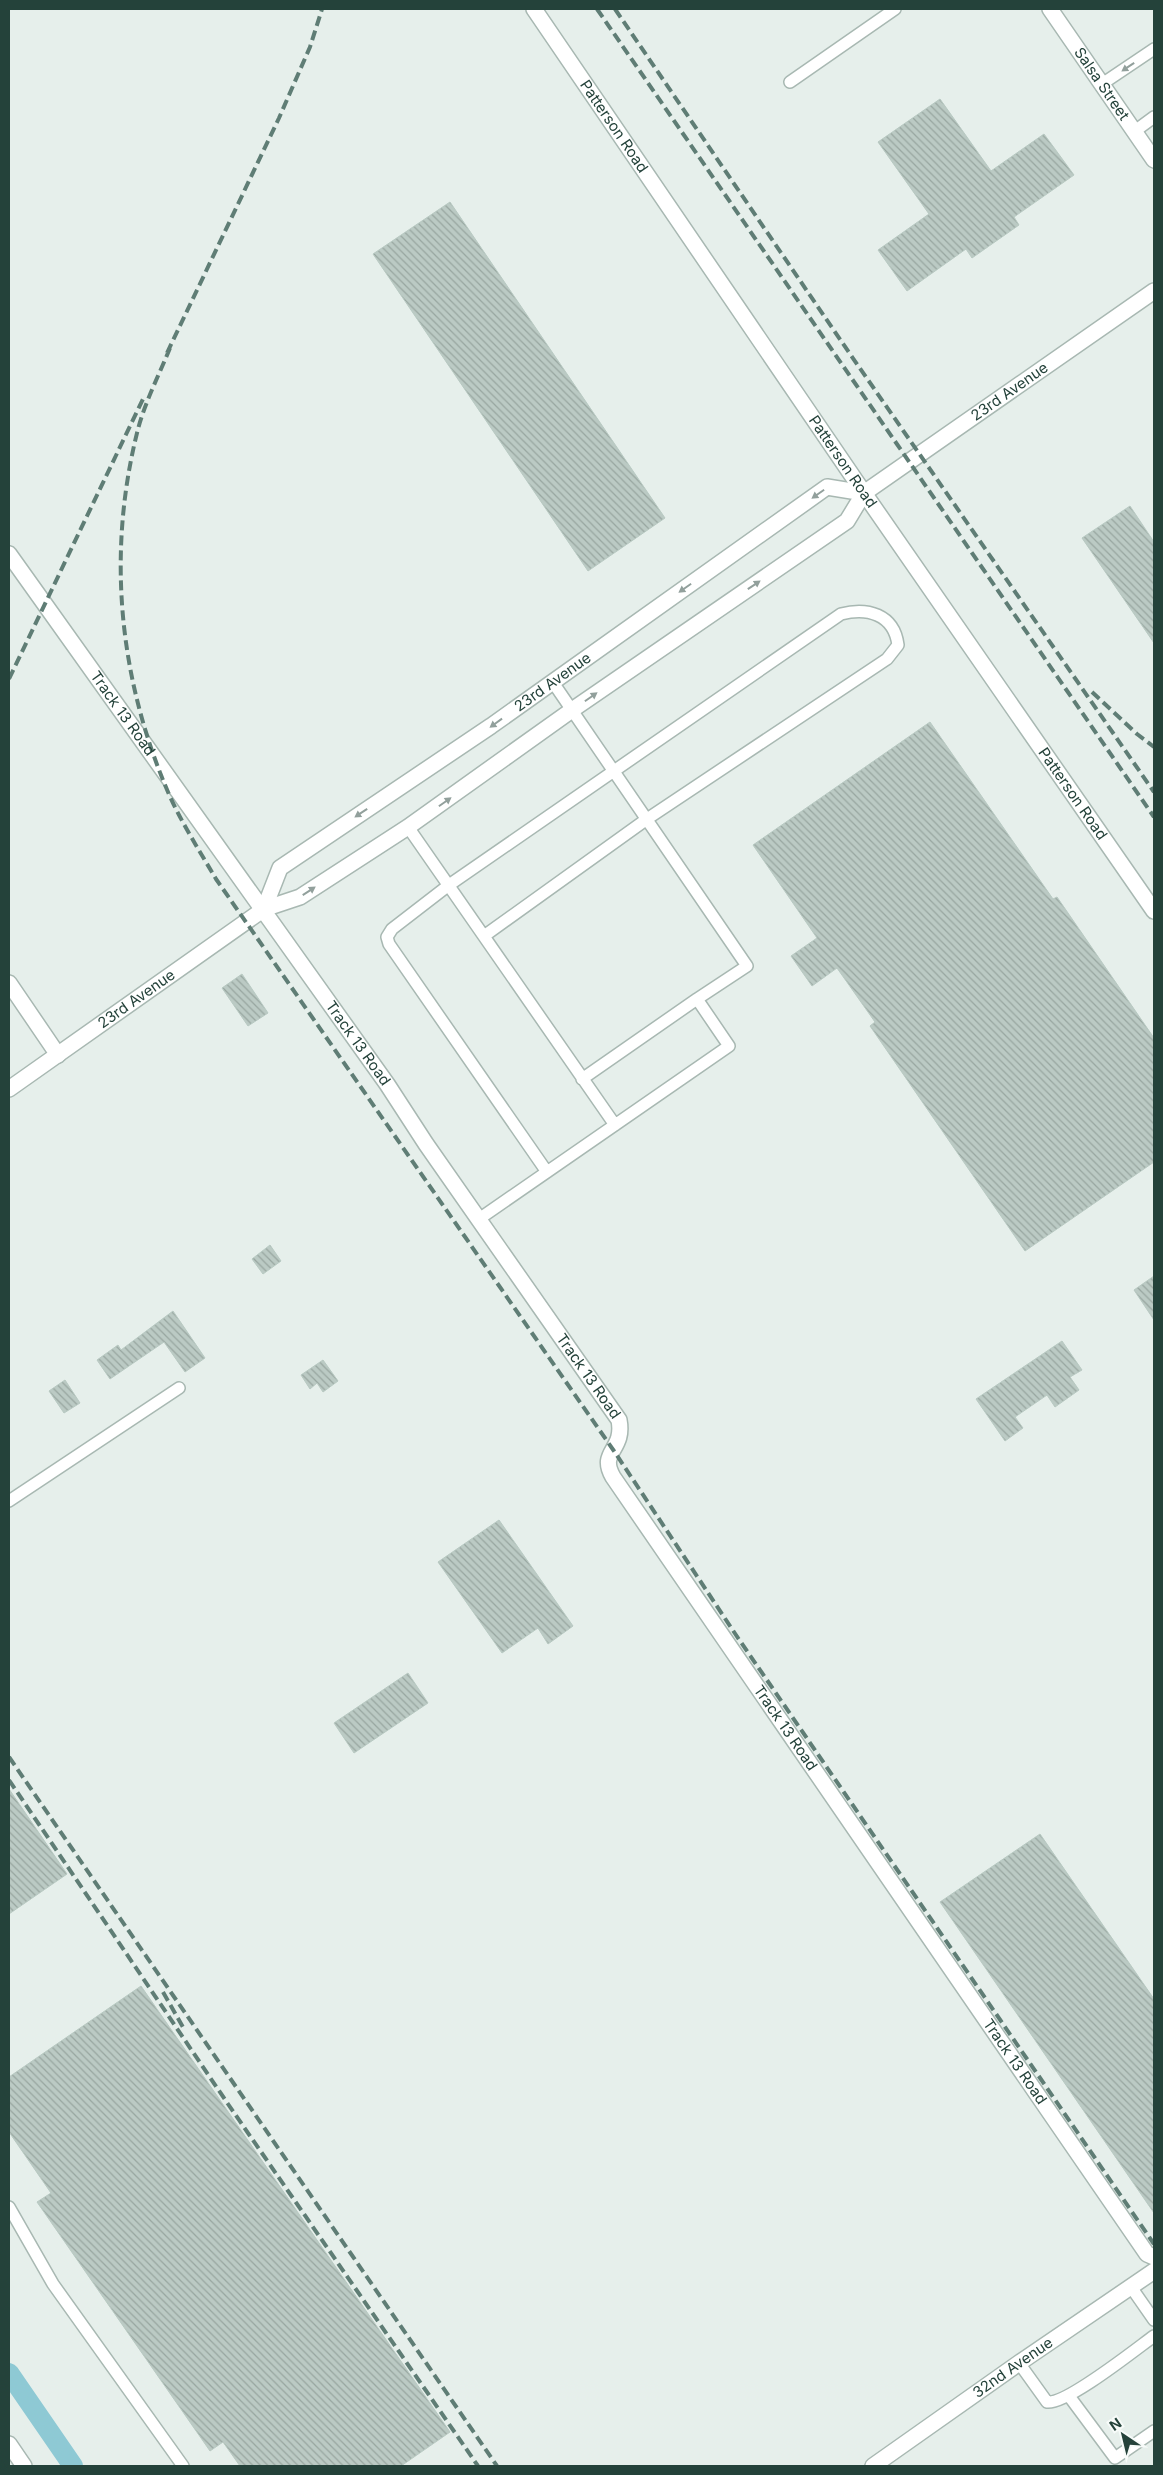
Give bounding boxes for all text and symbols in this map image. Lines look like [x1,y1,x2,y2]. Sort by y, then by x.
street label: Salsa Street [1070,43,1134,124]
one-way arrow [1121,62,1135,72]
street label: Patterson Road [576,76,653,176]
street label: 23rd Avenue [967,358,1052,425]
street label: Patterson Road [805,412,881,511]
one-way arrow [811,489,825,499]
one-way arrow [747,580,760,590]
one-way arrow [678,583,692,593]
street label: 23rd Avenue [510,648,595,716]
street label: Track 13 Road [87,667,160,759]
one-way arrow [584,692,598,702]
one-way arrow [490,717,503,728]
street label: Patterson Road [1035,744,1112,843]
one-way arrow [438,797,451,807]
one-way arrow [354,808,368,818]
one-way arrow [302,887,316,896]
street label: 23rd Avenue [94,965,178,1032]
street label: Track 13 Road [322,997,395,1089]
street label: Track 13 Road [552,1330,625,1422]
street label: Track 13 Road [750,1681,822,1774]
street label: Track 13 Road [979,2015,1051,2108]
street label: 32nd Avenue [969,2333,1056,2402]
north arrow [1098,2410,1148,2460]
text: N [1106,2414,1125,2434]

